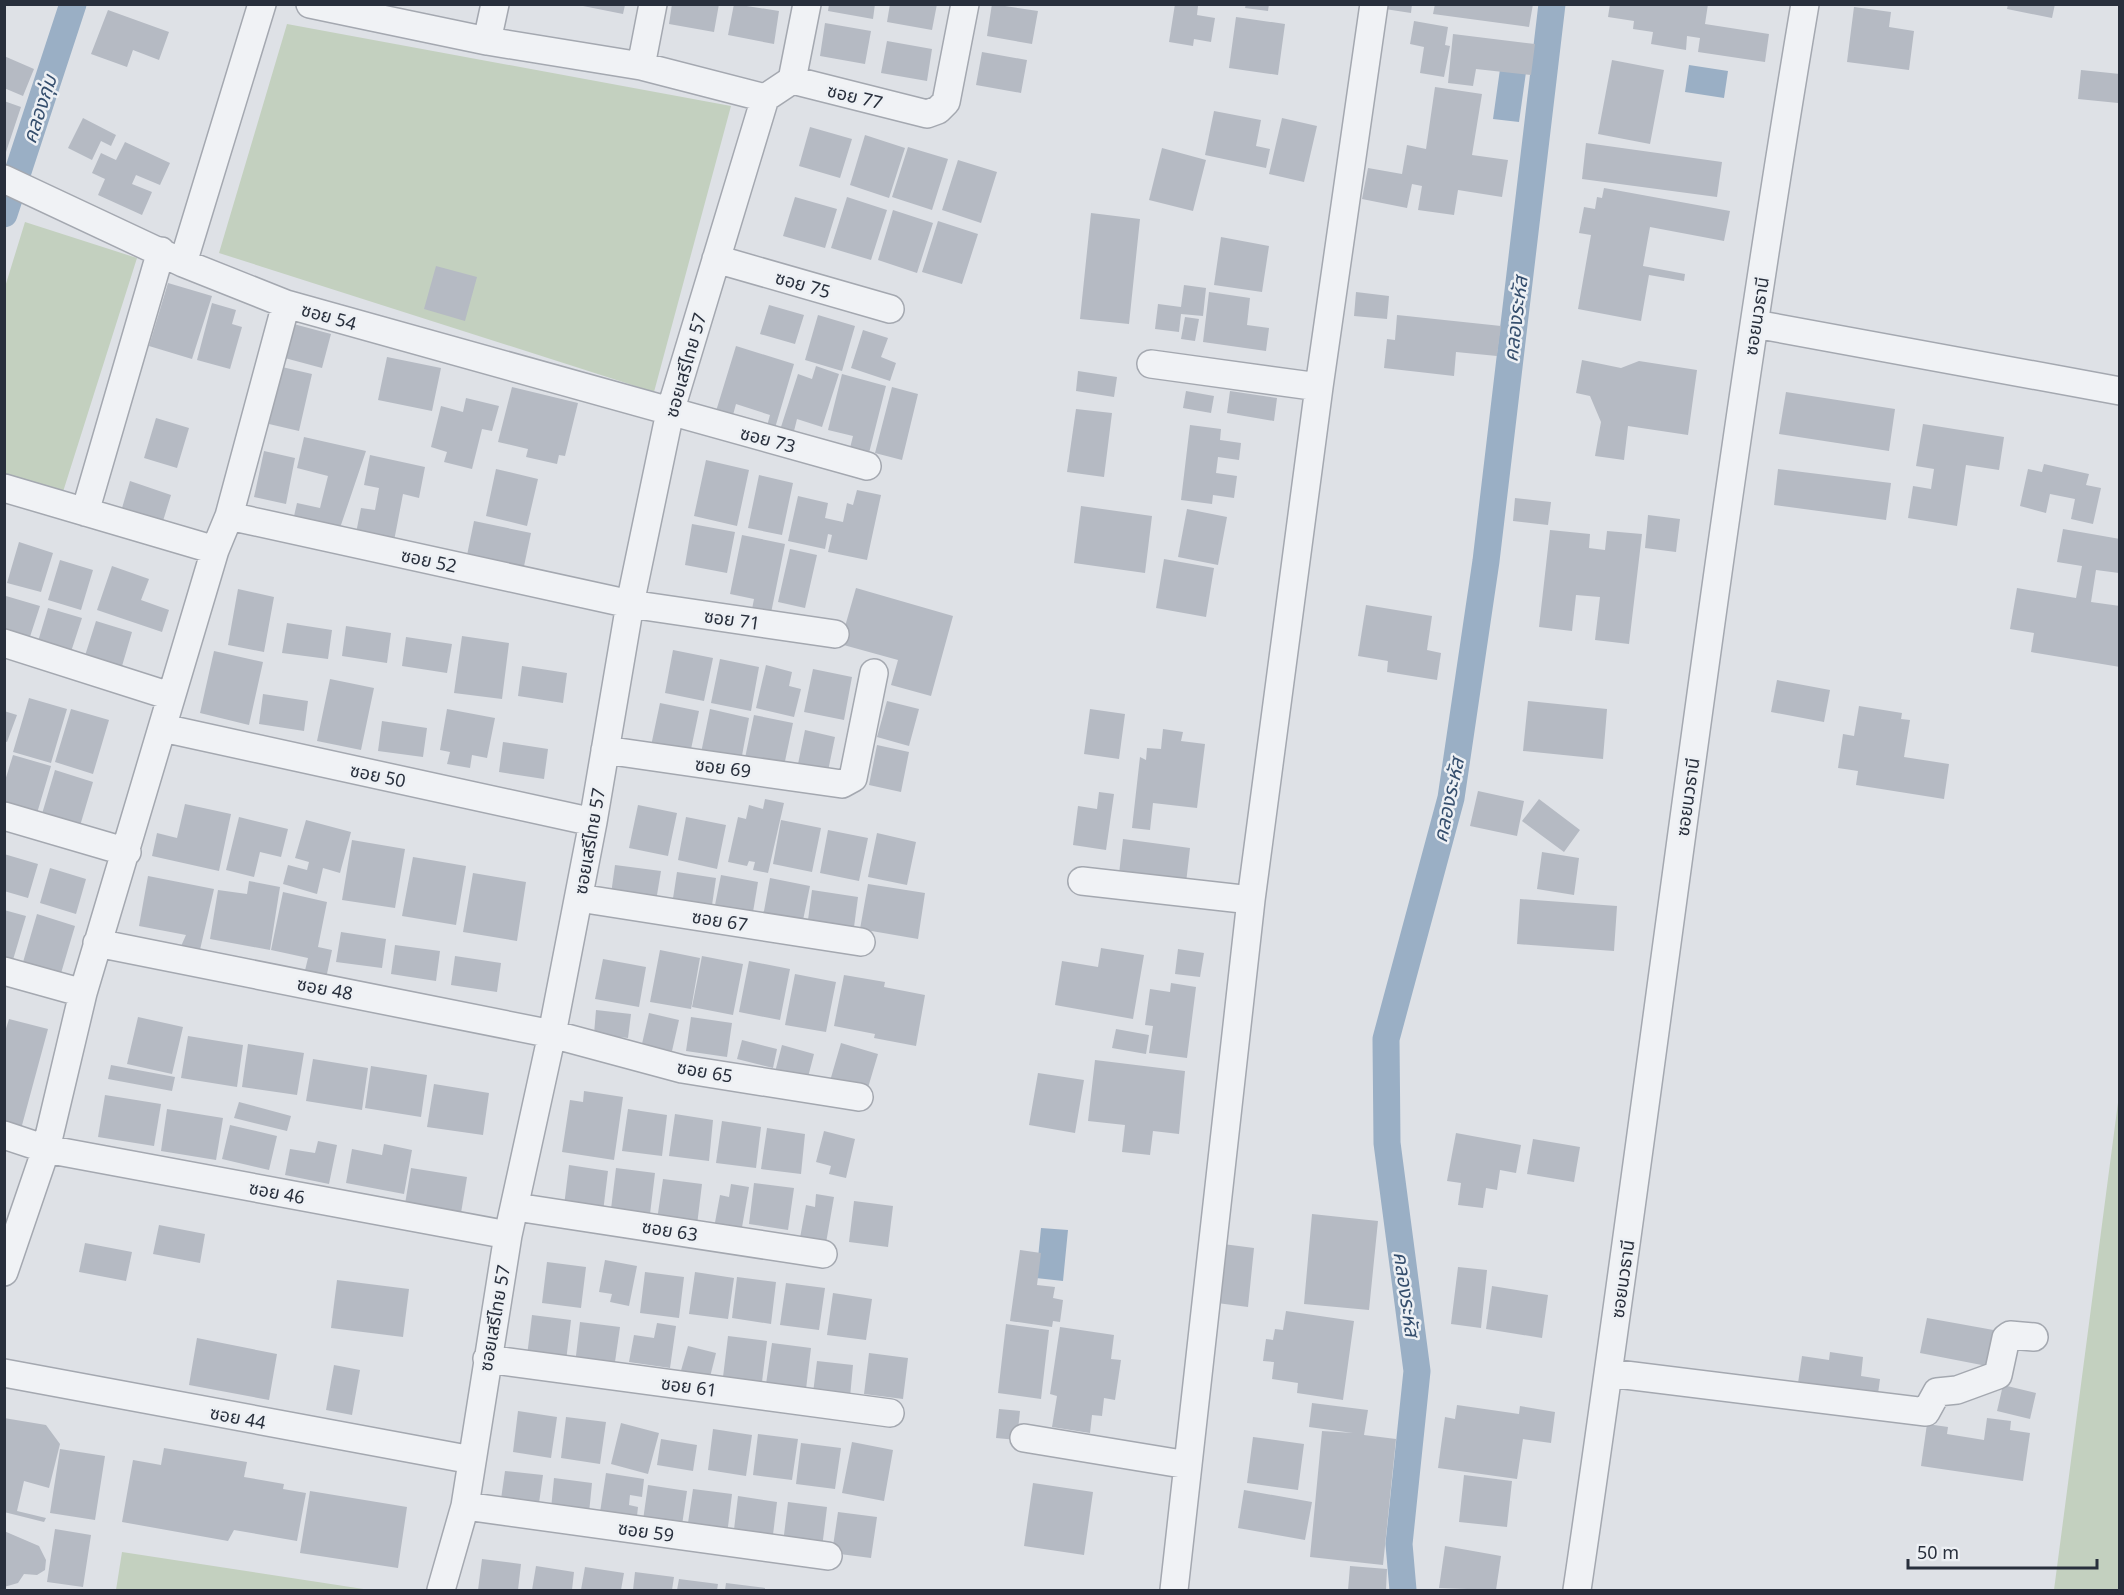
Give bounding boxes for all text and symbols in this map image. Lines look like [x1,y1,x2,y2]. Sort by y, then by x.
water label: คลองกุ่ม [15,70,63,147]
street label: ซอย 77 [825,78,885,114]
street label: ซอย 75 [773,265,833,303]
water label: คลองระหัส [1496,272,1534,363]
street label: ซอยนวธานี [1738,275,1774,357]
street label: ซอย 54 [299,297,359,335]
street label: ซอยเสรีไทย 57 [659,310,711,420]
street label: ซอย 73 [738,420,798,458]
street label: ซอย 52 [399,542,459,578]
street label: ซอย 71 [702,603,762,635]
street label: ซอย 69 [693,751,753,783]
water label: คลองระหัส [1426,753,1471,845]
street label: ซอยนวธานี [1670,756,1704,838]
street label: ซอย 50 [348,757,408,793]
street label: ซอยเสรีไทย 57 [568,786,610,896]
street label: ซอย 67 [690,904,750,936]
street label: ซอย 48 [295,971,355,1005]
street label: ซอย 65 [675,1054,735,1088]
street label: ซอย 46 [247,1175,307,1209]
street label: ซอย 63 [640,1214,700,1246]
street label: ซอยนวธานี [1605,1238,1639,1320]
water label: คลองระหัส [1388,1250,1427,1341]
street label: ซอยเสรีไทย 57 [473,1263,515,1373]
street label: ซอย 61 [659,1370,719,1402]
street label: ซอย 44 [208,1400,268,1434]
street label: ซอย 59 [616,1515,676,1547]
scale bar [1908,1532,2097,1570]
text: 50 m [1917,1540,1959,1564]

